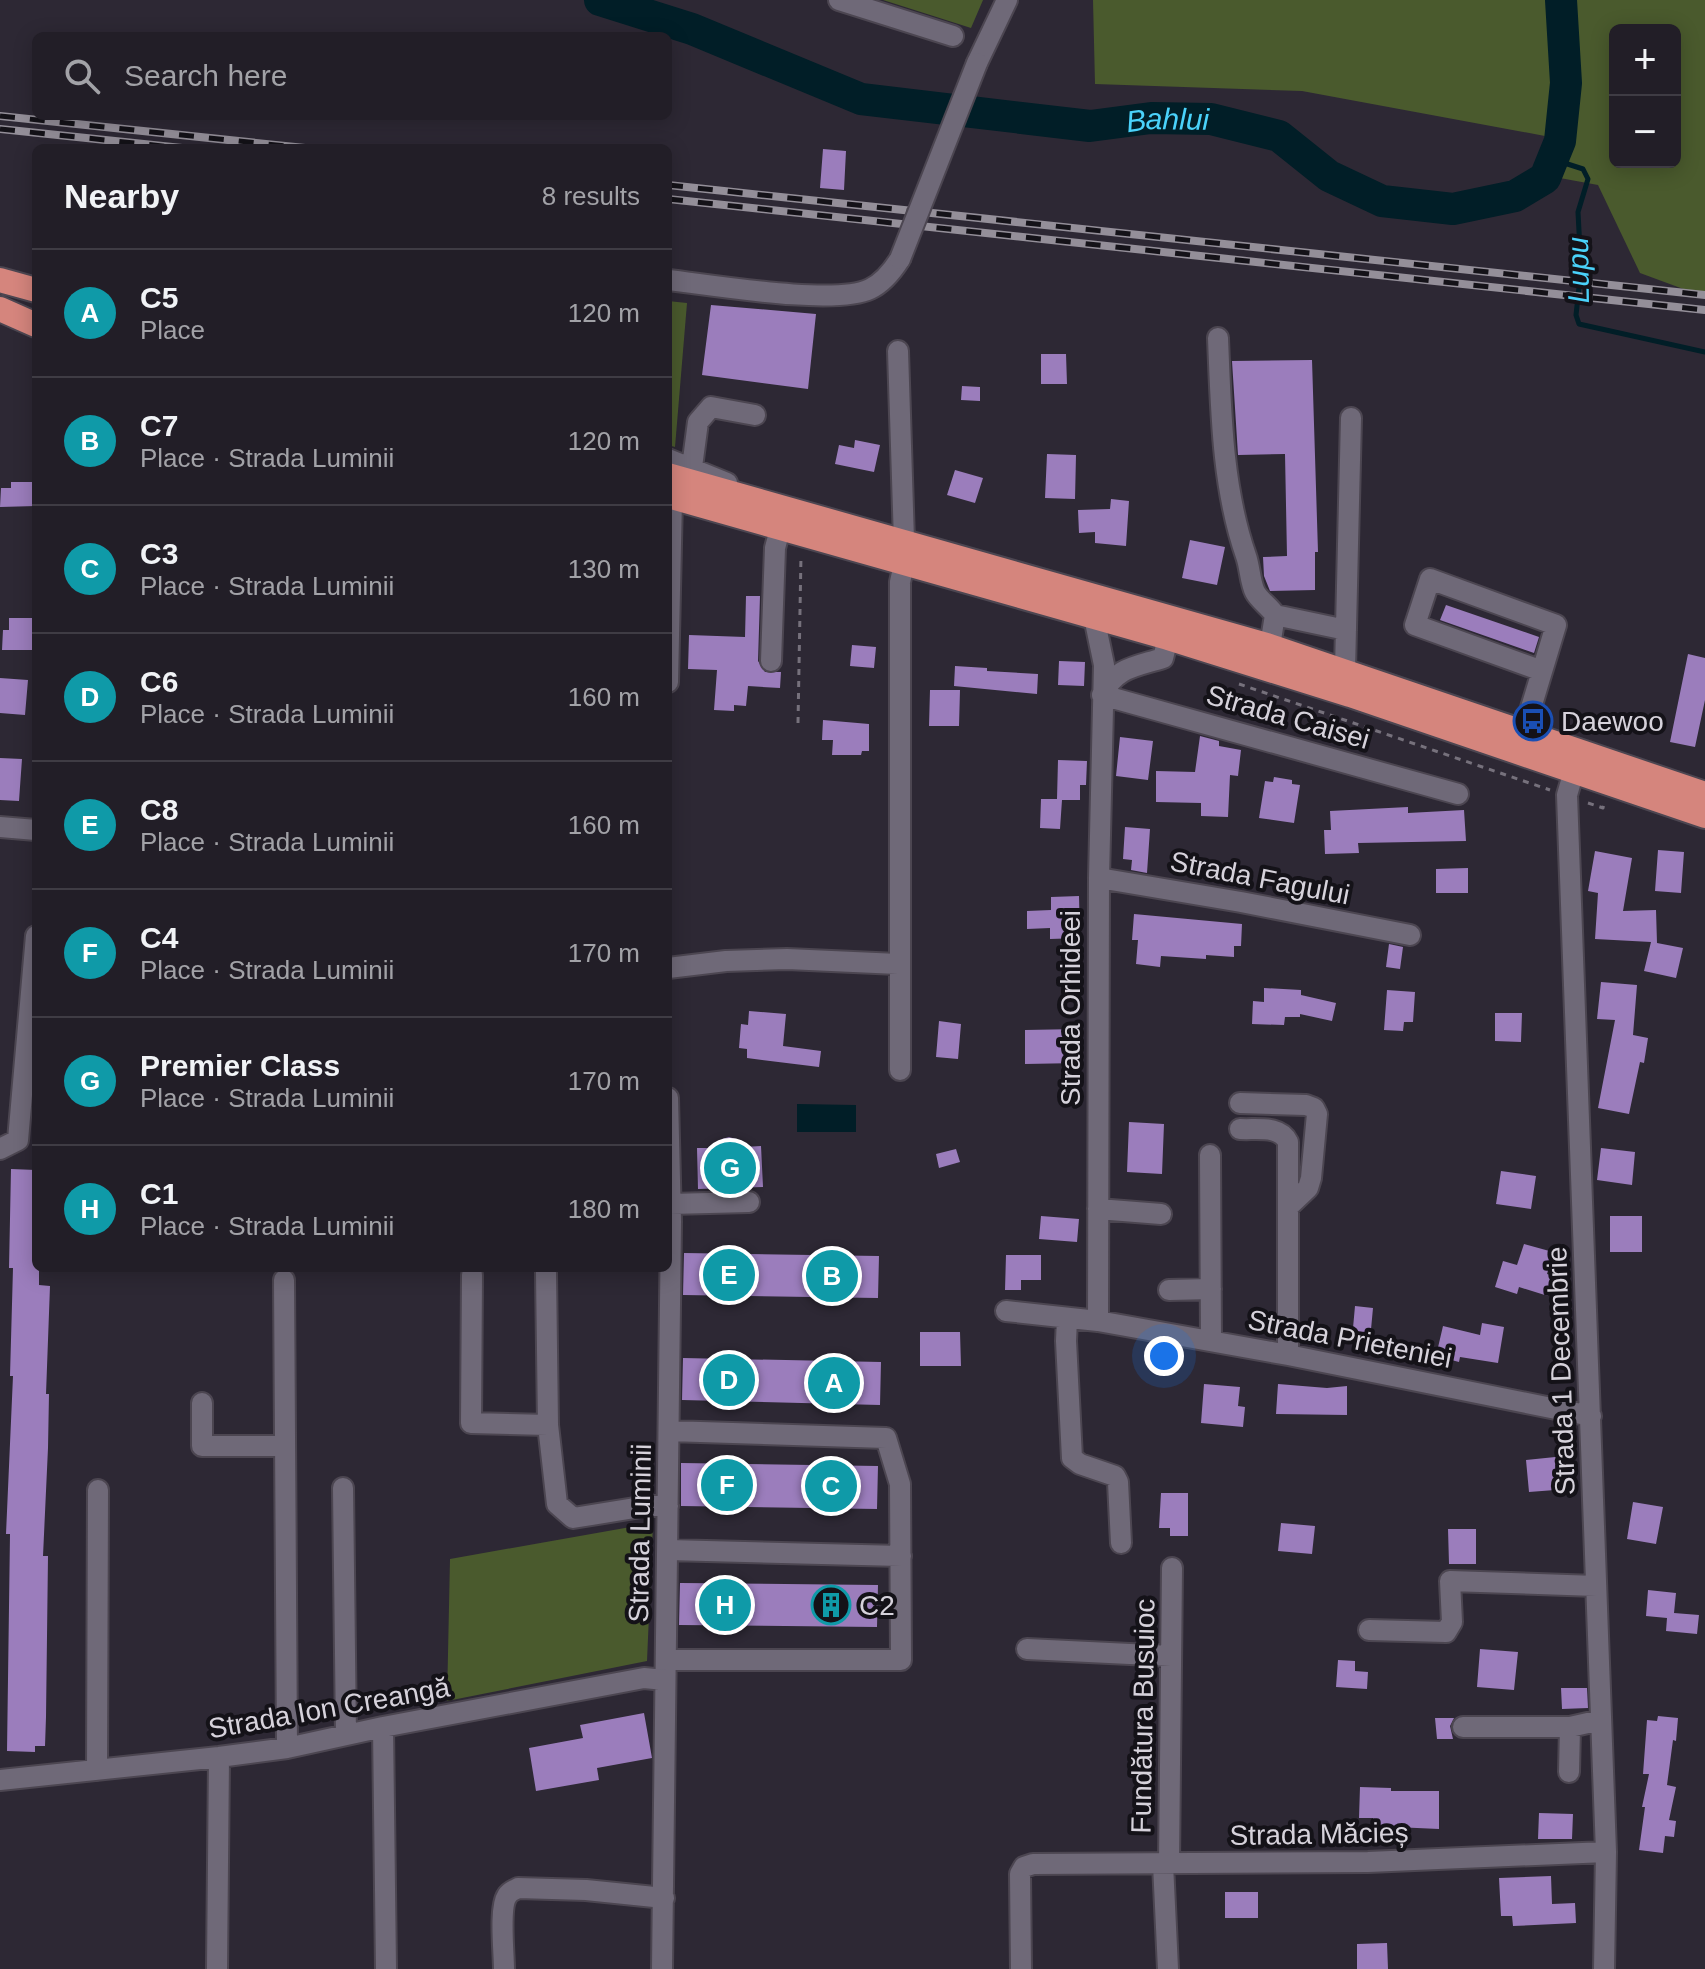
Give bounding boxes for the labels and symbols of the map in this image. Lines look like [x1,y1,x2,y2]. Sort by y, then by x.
water label: Bahlui [1124,101,1211,138]
water label: Lupu [1561,236,1595,304]
street label: Strada Caisei [1203,679,1373,755]
bus stop icon: Daewoo [1512,700,1554,742]
place label: Daewoo [1561,706,1664,737]
street label: Strada Fagului [1168,845,1352,911]
street label: Strada Orhideei [1055,910,1086,1106]
pin: G [704,1138,756,1198]
pin: E [703,1245,755,1305]
pin: B [806,1246,858,1306]
street label: Strada 1 Decembrie [1541,1246,1581,1496]
street label: Strada Prieteniei [1245,1304,1455,1374]
your location [1144,1336,1184,1376]
pin: D [703,1350,755,1410]
pin: A [808,1353,860,1413]
street label: Strada Luminii [623,1443,657,1623]
pin: F [701,1455,753,1515]
pin: C [805,1456,857,1516]
pin: H [699,1575,751,1635]
building icon: C2 [810,1584,852,1626]
place label: C2 [859,1590,895,1621]
street label: Fundătura Busuioc [1125,1598,1161,1834]
street label: Strada Ion Creangă [206,1671,452,1744]
street label: Strada Măcieș [1229,1817,1409,1851]

